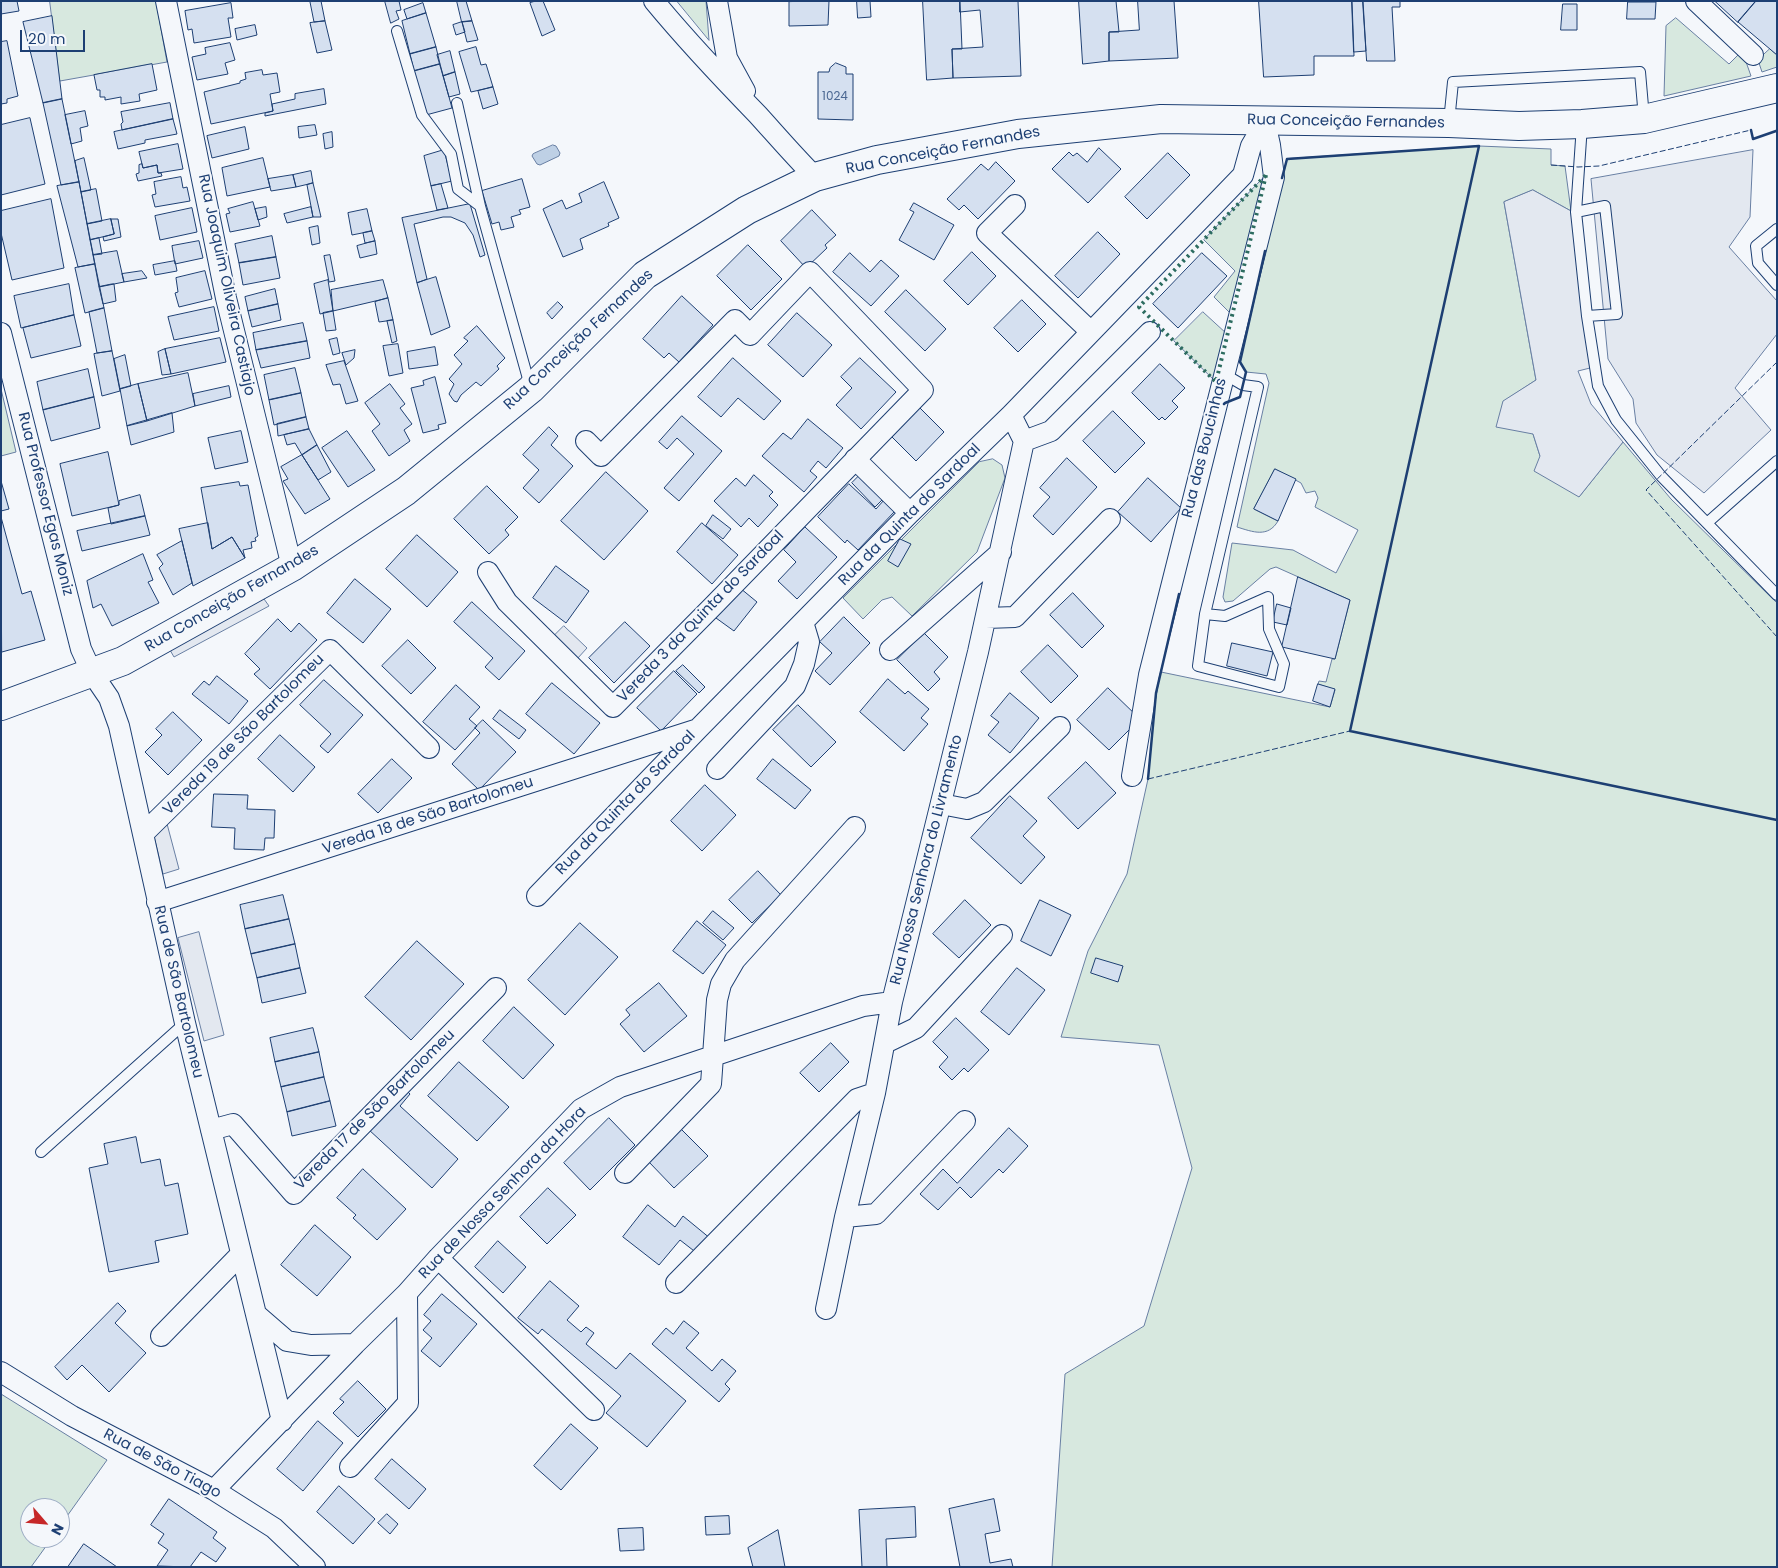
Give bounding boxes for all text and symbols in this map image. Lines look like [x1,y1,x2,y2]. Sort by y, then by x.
scale bar [22,20,88,52]
text: 20 m [28,28,66,49]
house number: 1024 [822,90,848,104]
street label: Rua Conceição Fernandes [1247,111,1445,133]
street label: Rua Conceição Fernandes [844,123,1042,179]
street label: Rua Joaquim Oliveira Castiajo [194,173,258,397]
street label: Rua Conceição Fernandes [501,266,657,414]
street label: Rua das Boucinhas [1179,376,1231,520]
street label: Rua Professor Egas Moniz [13,410,77,598]
street label: Rua da Quinta do Sardoal [835,440,985,590]
street label: Vereda 3 da Quinta do Sardoal [614,527,788,707]
street label: Rua Conceição Fernandes [142,542,322,656]
street label: Vereda 19 de São Bartolomeu [160,651,328,819]
street label: Rua da Quinta do Sardoal [552,727,700,879]
street label: Rua Nossa Senhora do Livramento [887,733,967,987]
street label: Vereda 18 de São Bartolomeu [320,773,536,859]
street label: Rua de São Bartolomeu [149,904,207,1080]
street label: Vereda 17 de São Bartolomeu [291,1026,459,1194]
street label: Rua de Nossa Senhora da Hora [416,1103,590,1283]
street label: Rua de São Tiago [100,1425,224,1503]
north arrow [20,1498,70,1548]
text: N [46,1520,69,1539]

